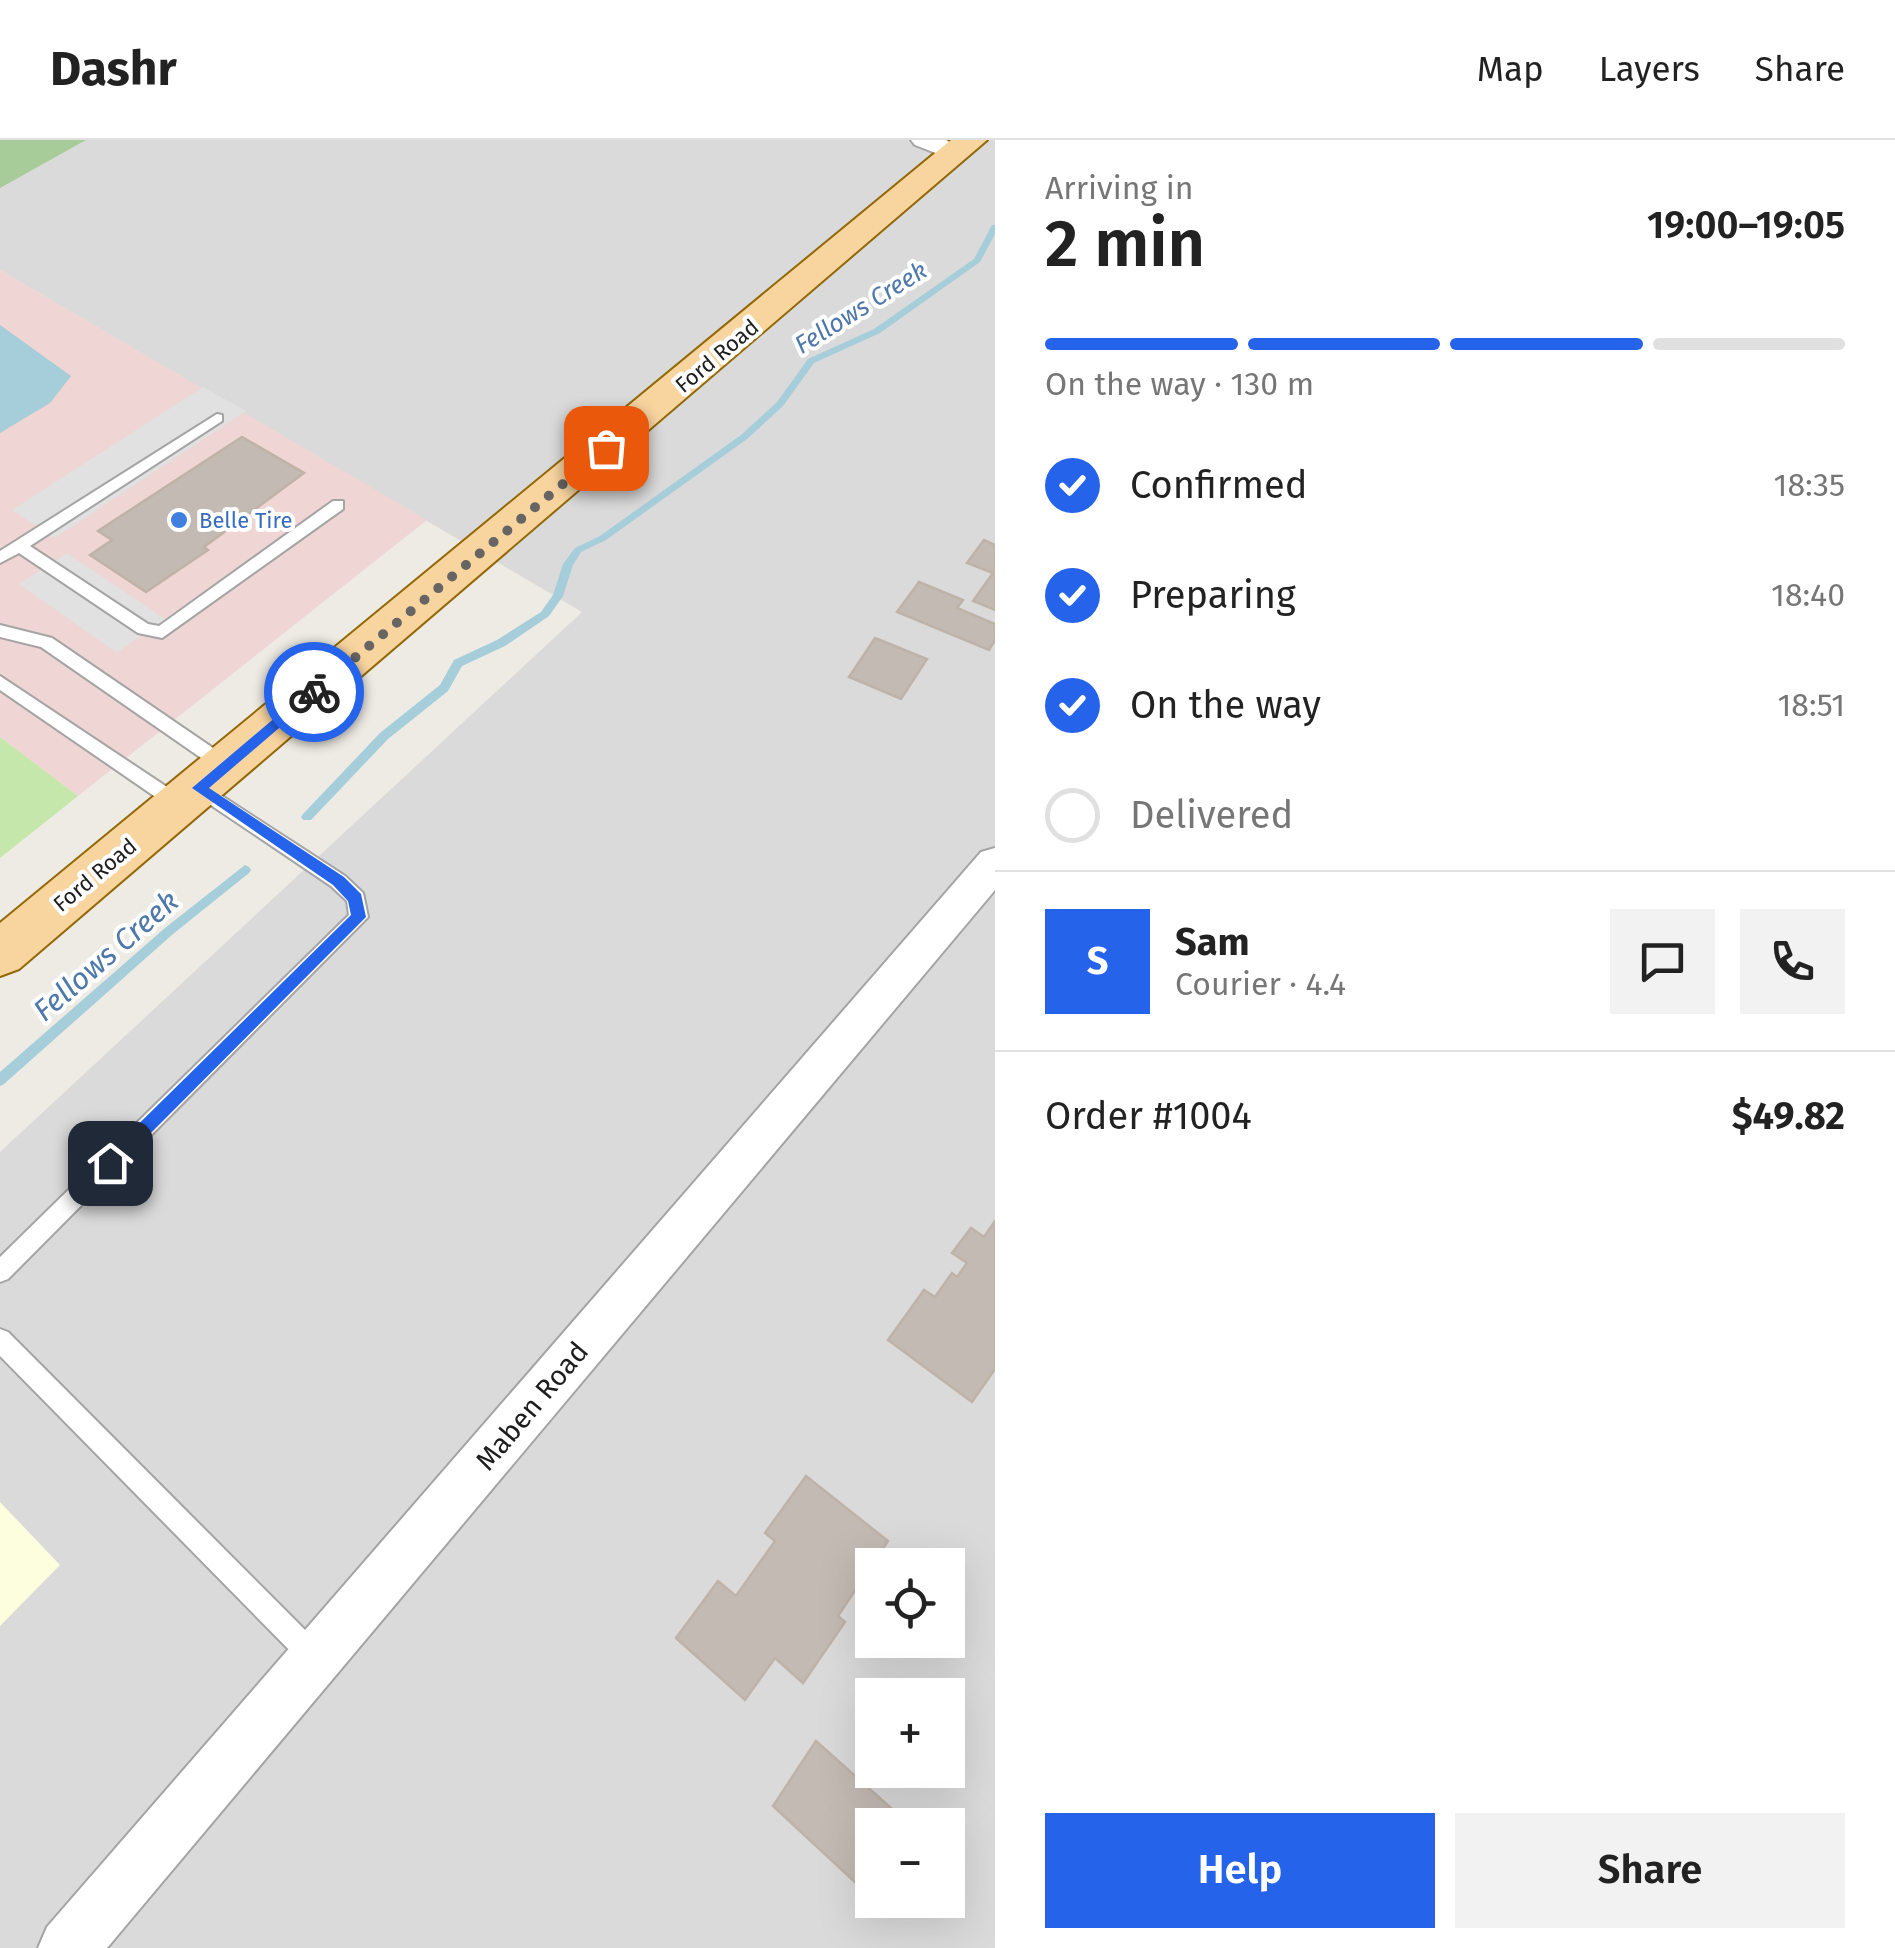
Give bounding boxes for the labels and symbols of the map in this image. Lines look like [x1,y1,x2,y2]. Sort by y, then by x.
water label: Fellows Creek [789,255,933,361]
street label: Ford Road [670,313,764,399]
pin [564,406,649,491]
place label: Belle Tire [199,507,292,534]
marker: Belle Tire [168,509,190,531]
courier [264,642,364,742]
street label: Ford Road [48,832,142,918]
water label: Fellows Creek [26,883,186,1029]
pin [68,1121,153,1206]
street label: Maben Road [469,1335,595,1477]

